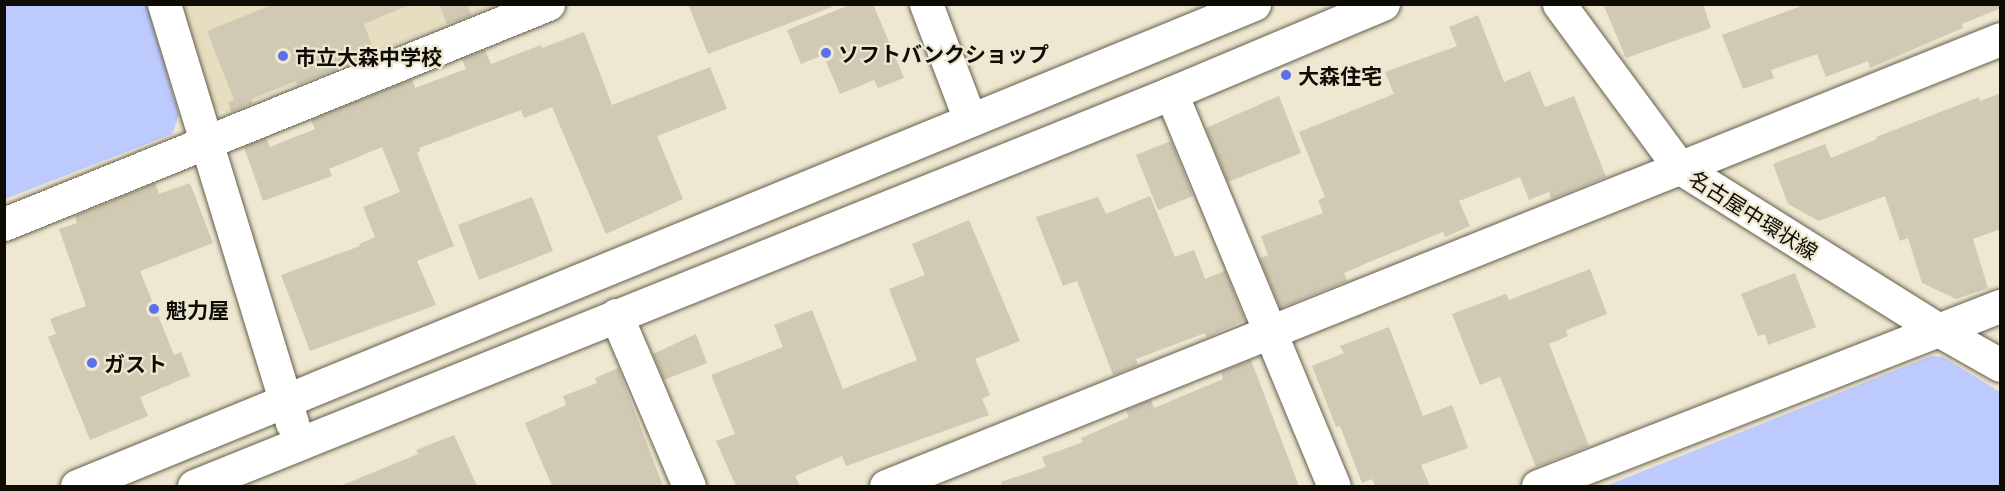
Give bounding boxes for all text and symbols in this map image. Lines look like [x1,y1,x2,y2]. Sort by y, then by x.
place label: ソフトバンクショップ [838,40,1048,66]
place label: 市立大森中学校 [295,43,442,69]
marker: ソフトバンクショップ [819,46,833,60]
marker: 市立大森中学校 [276,49,290,63]
place label: 大森住宅 [1298,62,1382,88]
marker: 大森住宅 [1279,68,1293,82]
street label: 名古屋中環状線 [1685,164,1823,264]
place label: 魁力屋 [166,296,229,322]
marker: 魁力屋 [147,302,161,316]
place label: ガスト [104,350,167,376]
marker: ガスト [85,356,99,370]

